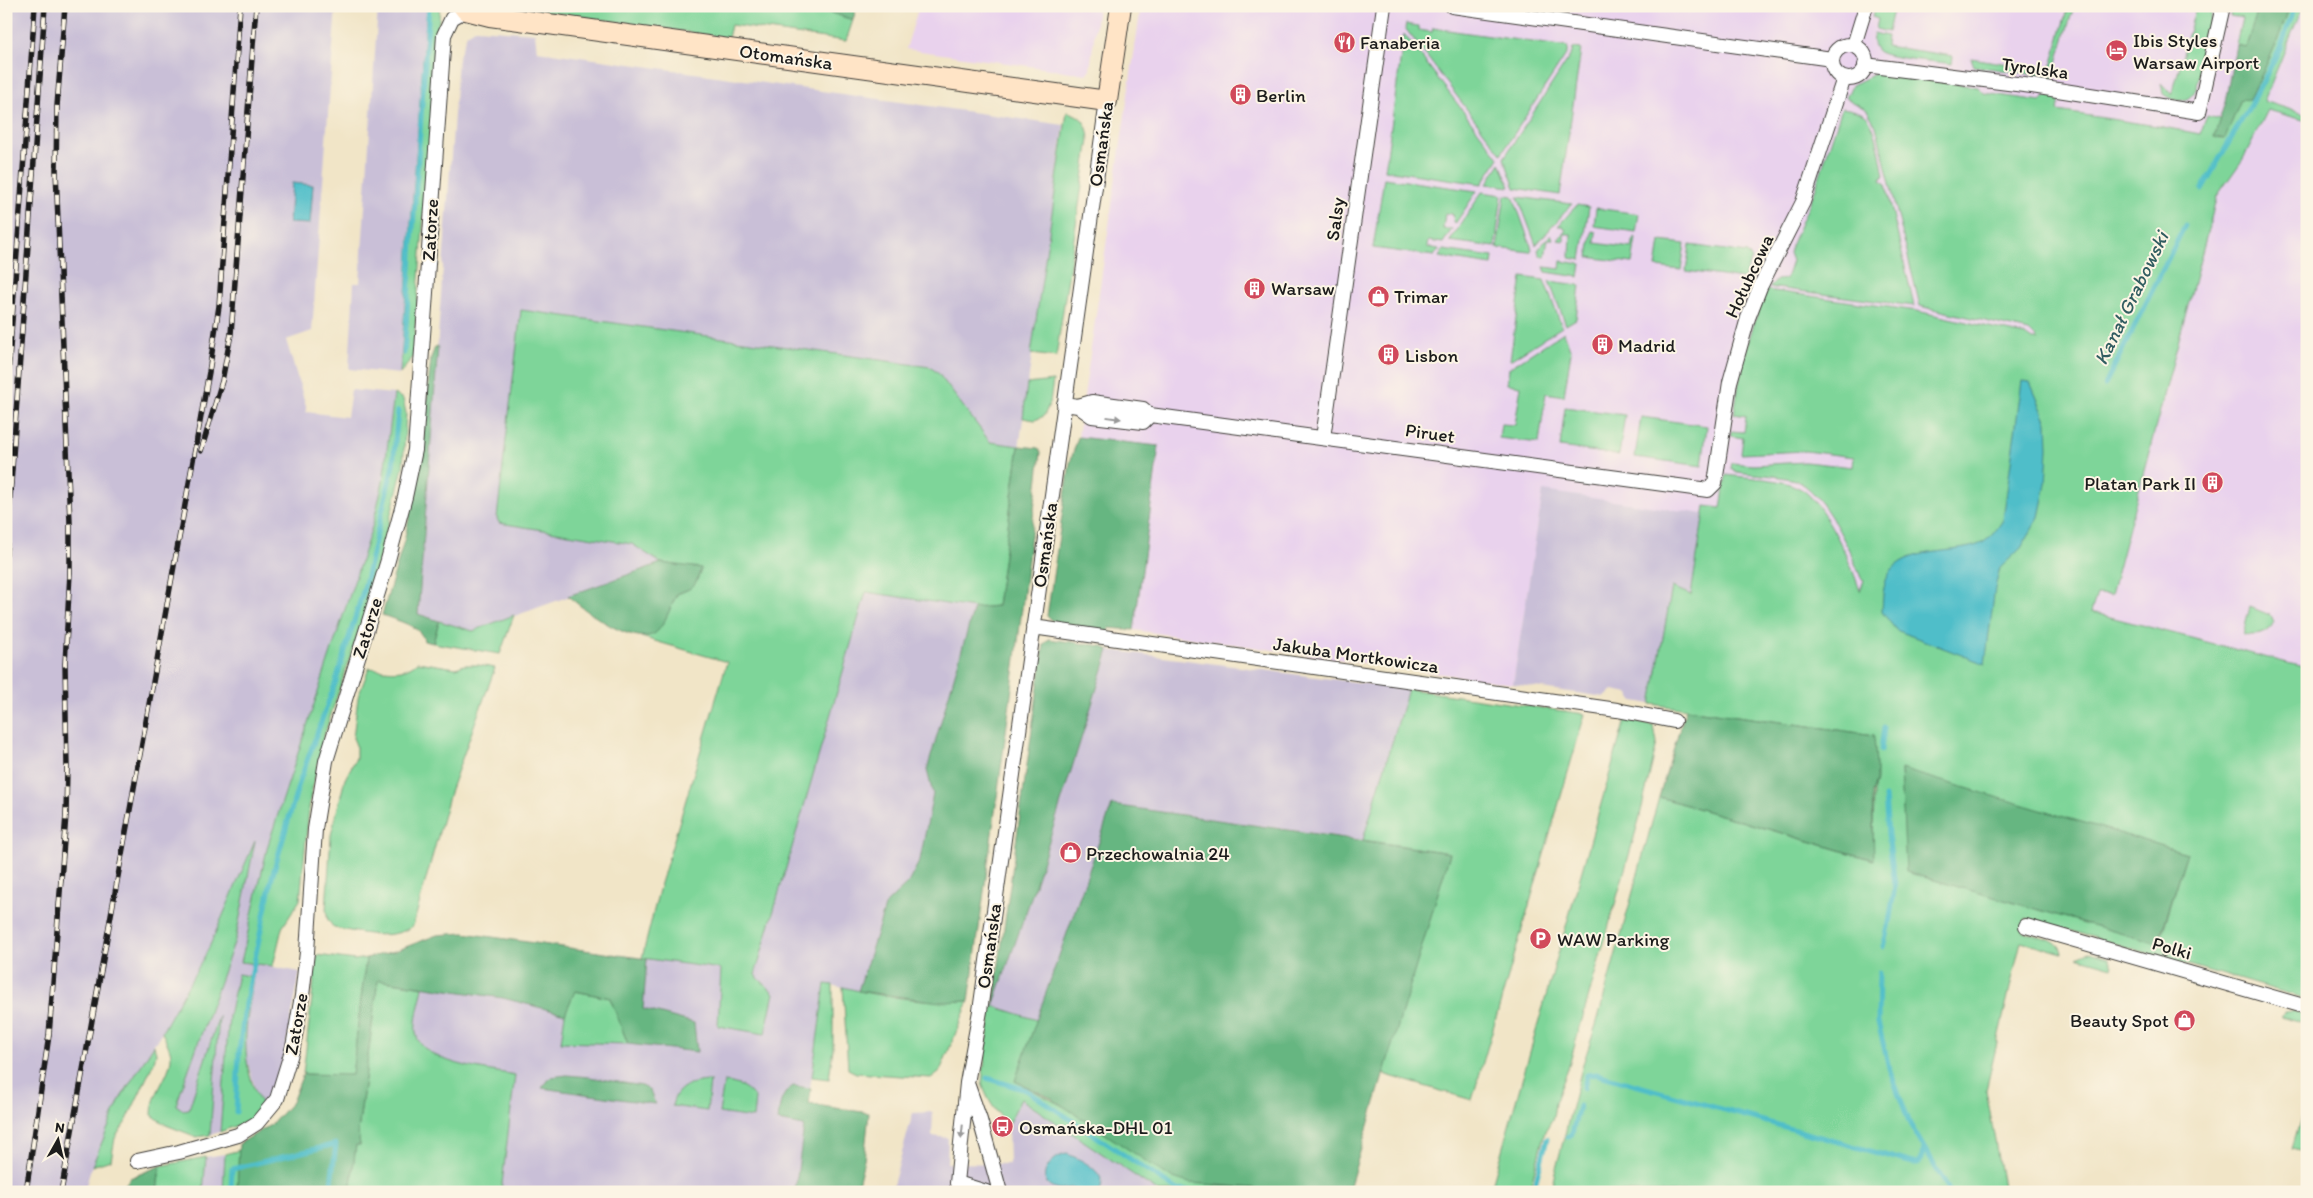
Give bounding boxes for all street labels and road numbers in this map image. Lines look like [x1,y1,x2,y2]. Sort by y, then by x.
street label: Otomańska [738,39,834,75]
street label: Tyrolska [2000,52,2070,84]
street label: Osmańska [1084,100,1118,188]
street label: Salsy [1321,196,1349,242]
street label: Zatorze [417,198,443,262]
street label: Hołubcowa [1720,230,1778,322]
street label: Piruet [1404,418,1456,448]
street label: Osmańska [1028,501,1062,589]
street label: Zatorze [347,595,387,661]
street label: Jakuba Mortkowicza [1272,632,1440,678]
street label: Osmańska [972,902,1006,990]
street label: Polki [2150,931,2194,965]
street label: Zatorze [279,991,313,1057]

